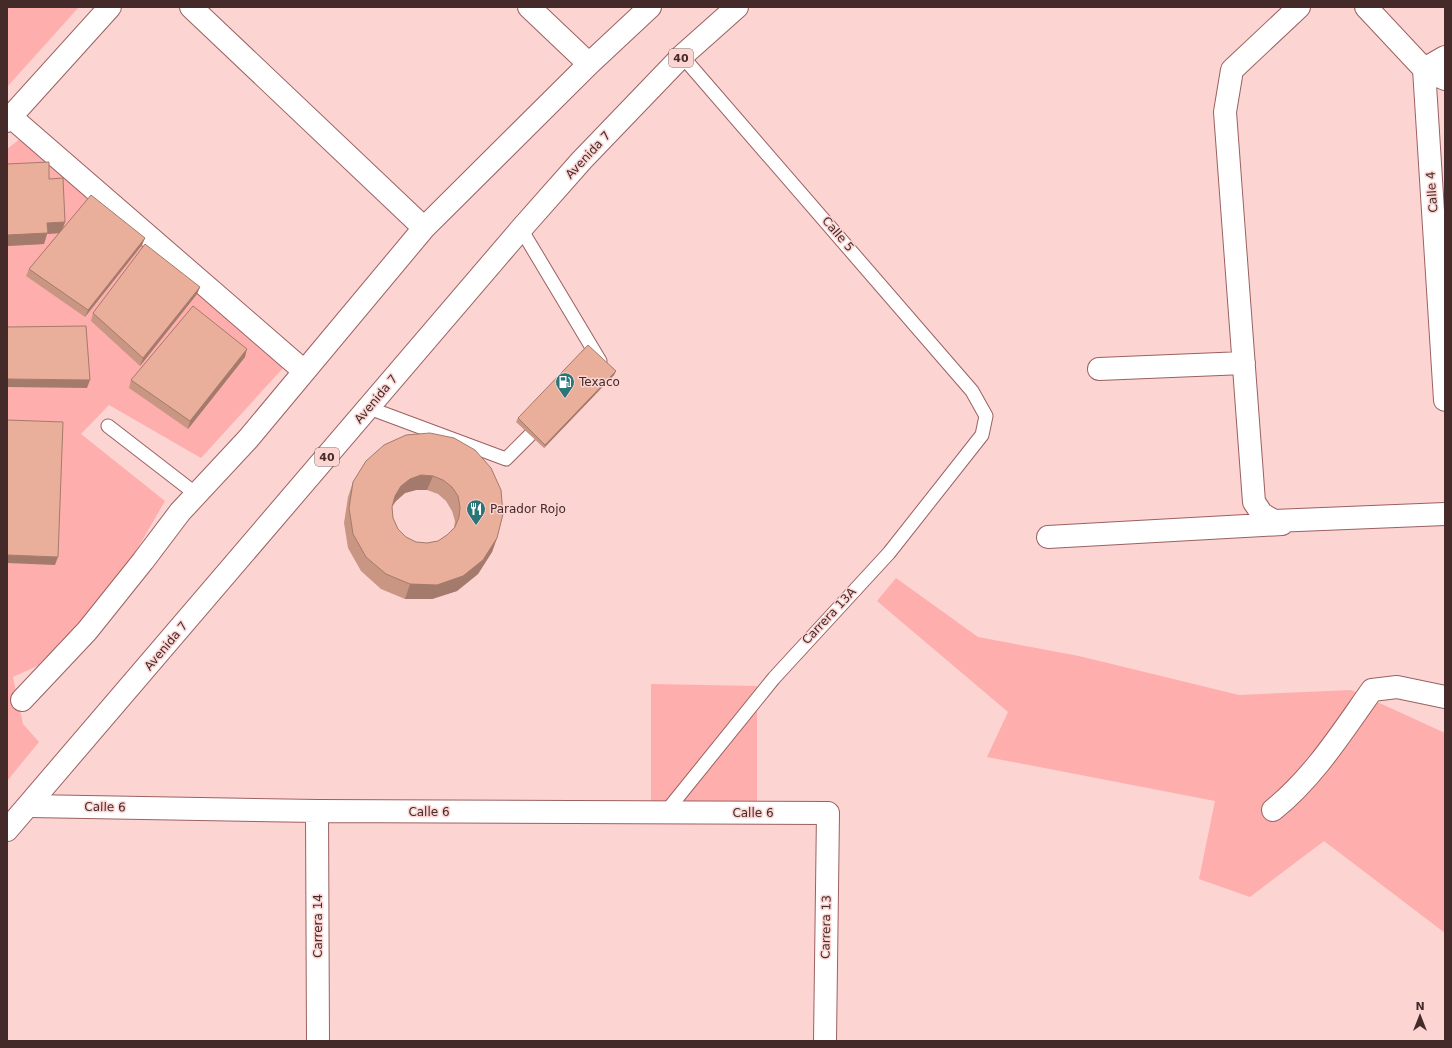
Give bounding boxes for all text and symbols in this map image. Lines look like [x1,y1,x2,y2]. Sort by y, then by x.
road number: 40 [669,49,693,67]
street label: Avenida 7 [563,129,613,181]
street label: Calle 4 [1424,171,1440,213]
street label: Calle 5 [819,214,857,254]
fuel station icon: Texaco [554,371,576,399]
street label: Avenida 7 [352,372,400,426]
place label: Texaco [578,375,620,389]
road number: 40 [315,448,339,466]
restaurant icon: Parador Rojo [465,498,487,526]
place label: Parador Rojo [490,502,566,516]
street label: Carrera 13A [799,584,859,647]
street label: Avenida 7 [142,619,190,673]
street label: Calle 6 [84,800,126,814]
street label: Calle 6 [408,805,450,819]
street label: Calle 6 [732,806,774,820]
street label: Carrera 14 [311,894,325,958]
street label: Carrera 13 [818,895,834,959]
north arrow [1400,996,1440,1036]
text: N [1415,1000,1425,1013]

